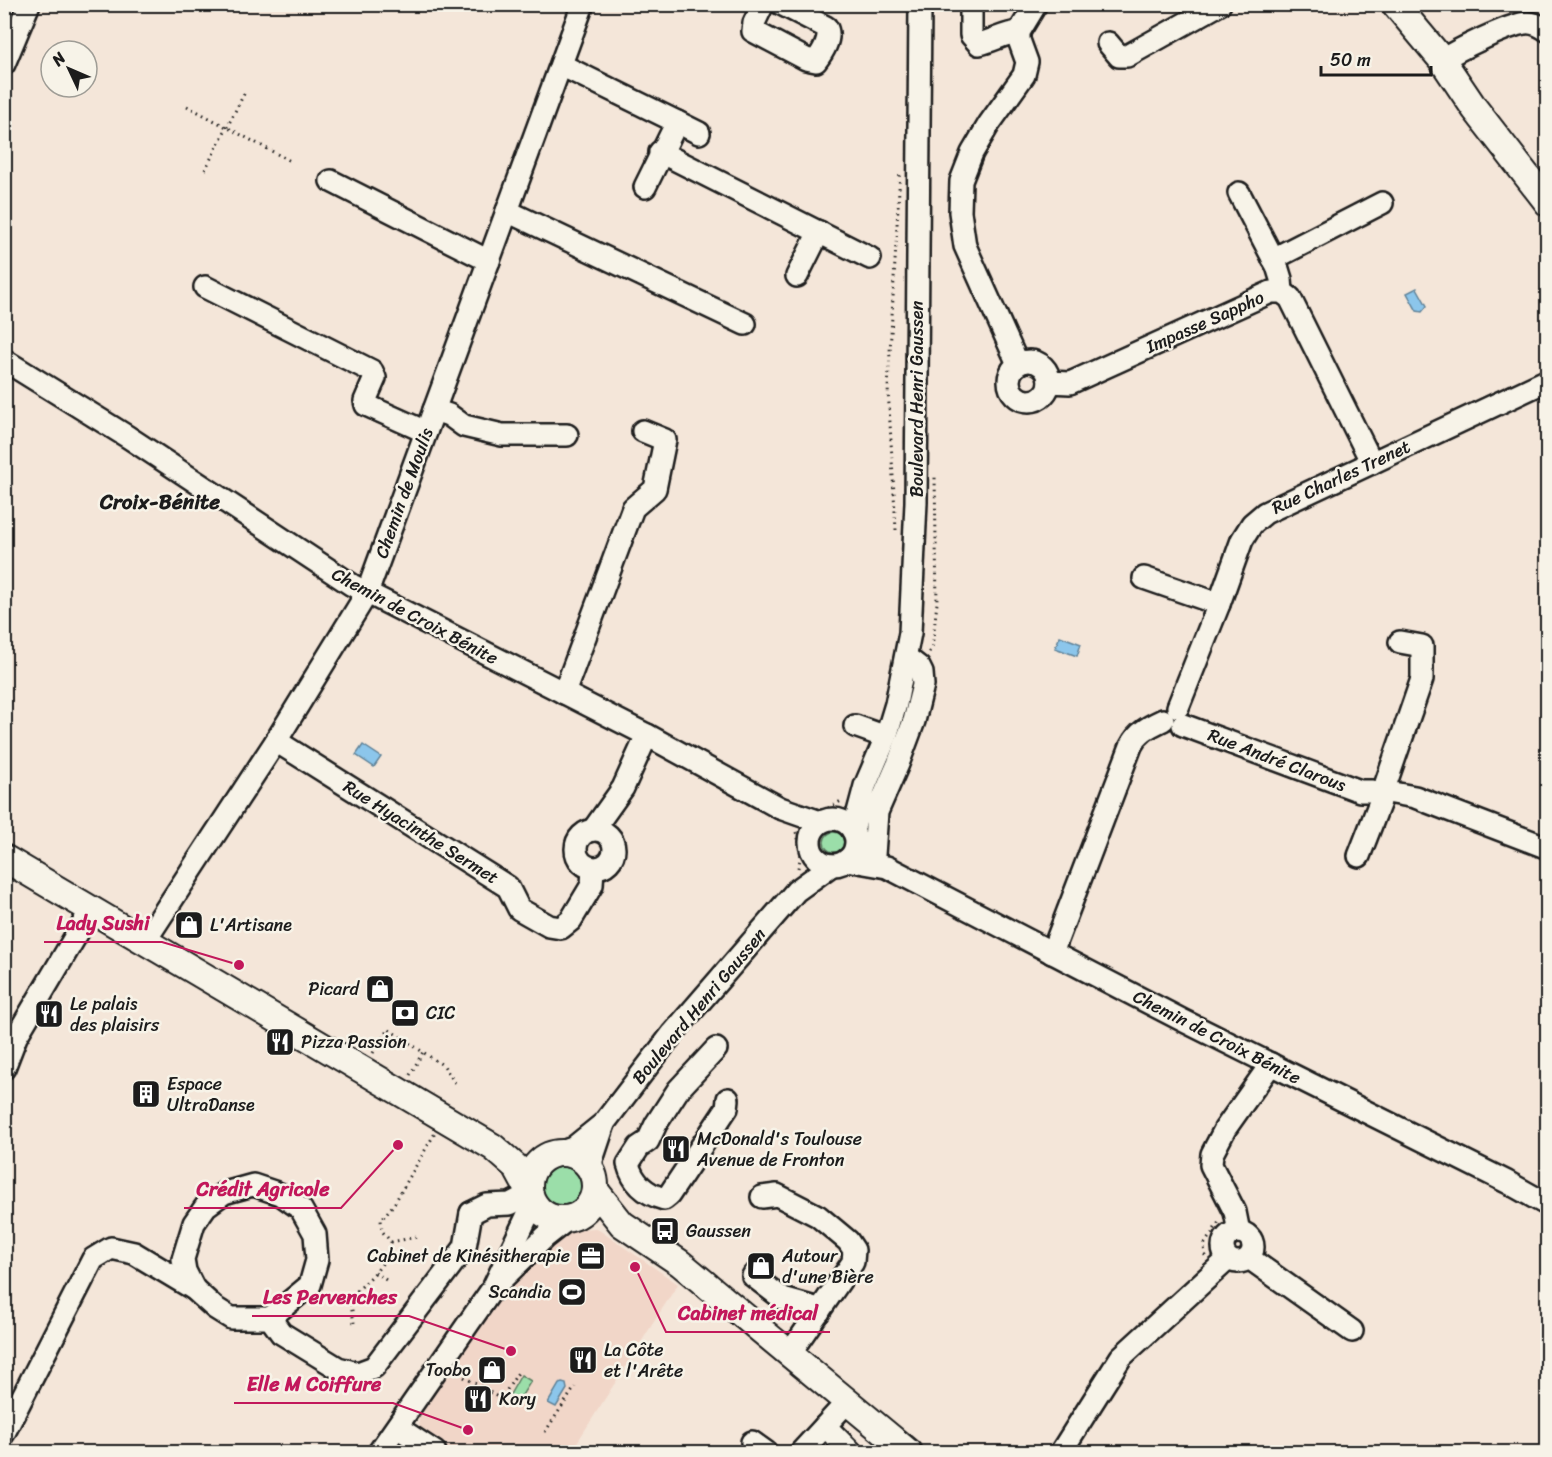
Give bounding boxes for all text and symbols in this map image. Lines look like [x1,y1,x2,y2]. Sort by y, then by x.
north arrow [39,39,99,99]
scale bar [1321,39,1430,77]
text: N [44,44,73,74]
text: 50 m [1330,44,1371,76]
street label: Impasse Sappho [1140,282,1270,363]
street label: Boulevard Henri Gaussen [901,301,933,497]
street label: Chemin de Moulis [366,423,443,563]
street label: Rue Charles Trenet [1266,431,1416,523]
district label: Croix-Bénite [99,483,220,521]
street label: Chemin de Croix Bénite [326,558,504,674]
street label: Rue André Clarous [1203,719,1351,801]
street label: Rue Hyacinthe Sermet [337,771,505,893]
callout: Lady Sushi [44,904,162,942]
text: Lady Sushi [57,906,151,941]
shop icon: L'Artisane [173,909,205,941]
place label: L'Artisane [210,909,292,941]
street label: Boulevard Henri Gaussen [624,920,775,1092]
place label: Picard [308,973,361,1005]
shop icon: Picard [364,973,396,1005]
street label: Chemin de Croix Bénite [1127,981,1307,1093]
place label: Le palais des plaisirs [70,988,160,1041]
bank icon: CIC [389,997,421,1029]
place label: CIC [426,997,456,1029]
restaurant icon: Le palais des plaisirs [33,998,65,1030]
restaurant icon: Pizza Passion [264,1026,296,1058]
place label: Pizza Passion [301,1026,407,1058]
place label: Espace UltraDanse [167,1068,255,1121]
building icon: Espace UltraDanse [130,1078,162,1110]
place label: McDonald's Toulouse Avenue de Fronton [696,1123,862,1176]
restaurant icon: McDonald's Toulouse Avenue de Fronton [660,1133,692,1165]
callout: Crédit Agricole [184,1170,341,1208]
text: Crédit Agricole [195,1172,330,1207]
bus stop icon: Gaussen [649,1215,681,1247]
place label: Gaussen [686,1215,751,1247]
place label: Cabinet de Kinésitherapie [367,1240,570,1272]
office icon: Cabinet de Kinésitherapie [575,1240,607,1272]
place label: Autour d'une Bière [781,1240,874,1293]
shop icon: Autour d'une Bière [745,1250,777,1282]
place label: Scandia [488,1276,551,1308]
sports icon: Scandia [556,1276,588,1308]
callout: Les Pervenches [252,1278,409,1316]
text: Les Pervenches [263,1280,398,1315]
callout: Cabinet médical [666,1294,830,1332]
text: Cabinet médical [677,1296,819,1331]
place label: La Côte et l'Arête [604,1334,683,1387]
restaurant icon: La Côte et l'Arête [567,1344,599,1376]
place label: Toobo [426,1354,471,1386]
shop icon: Toobo [476,1354,508,1386]
callout: Elle M Coiffure [234,1365,393,1403]
text: Elle M Coiffure [247,1367,382,1402]
restaurant icon: Kory [462,1383,494,1415]
place label: Kory [499,1383,536,1415]

